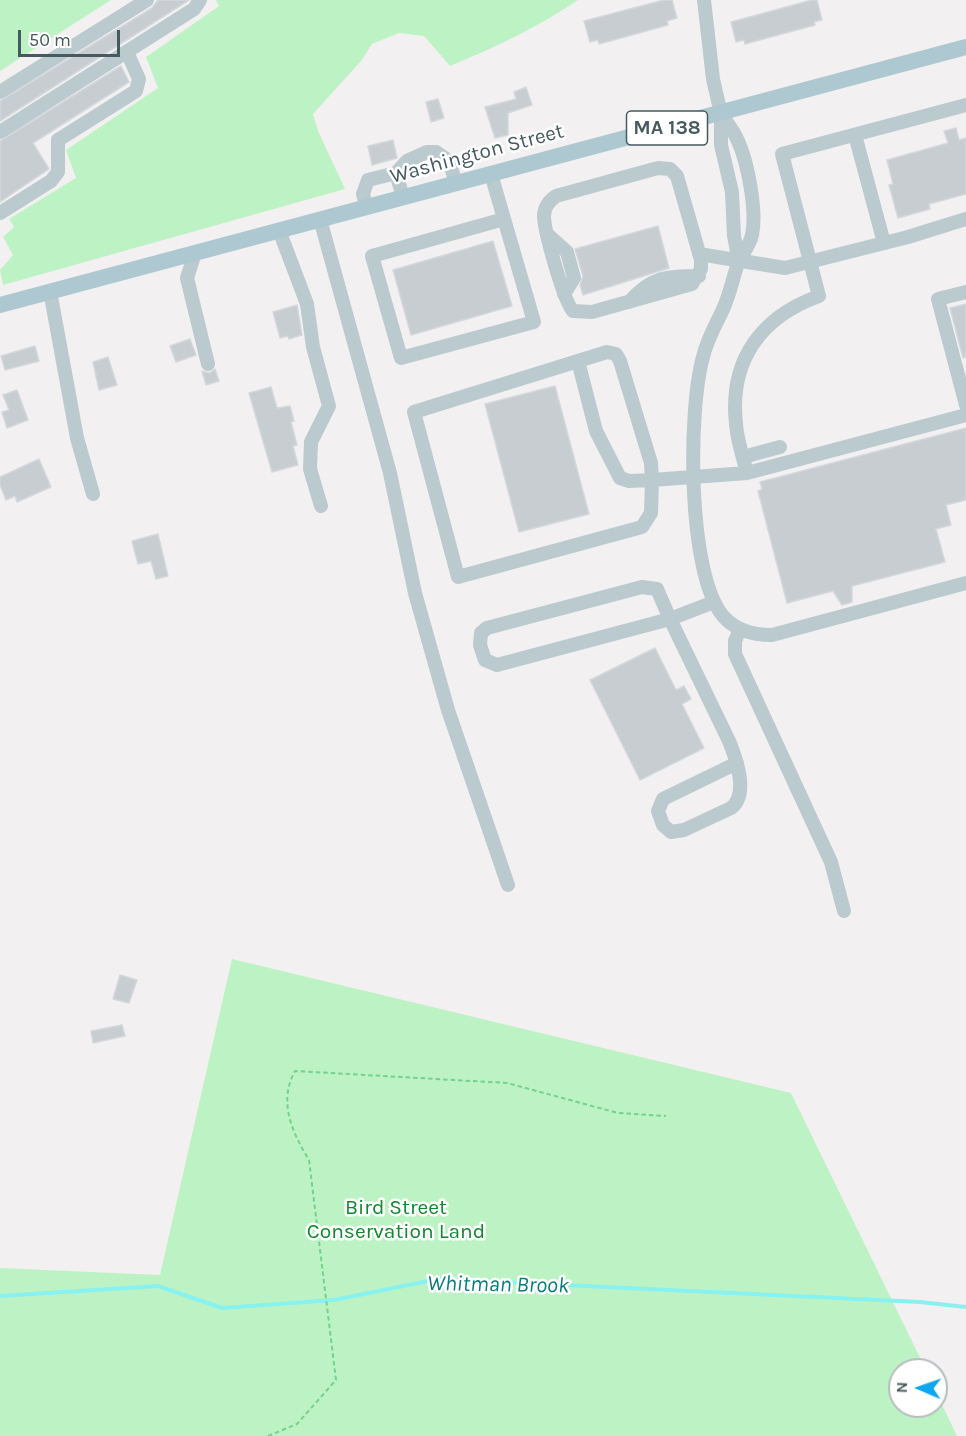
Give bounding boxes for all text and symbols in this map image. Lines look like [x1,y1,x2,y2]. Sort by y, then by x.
scale bar [21,18,123,56]
text: 50 m [29,29,71,51]
road number: MA 138 [626,111,708,145]
street label: Washington Street [387,119,567,189]
park label: Bird Street Conservation Land [307,1195,485,1245]
water label: Whitman Brook [427,1271,569,1299]
north arrow [888,1358,948,1418]
text: N [892,1381,911,1394]

